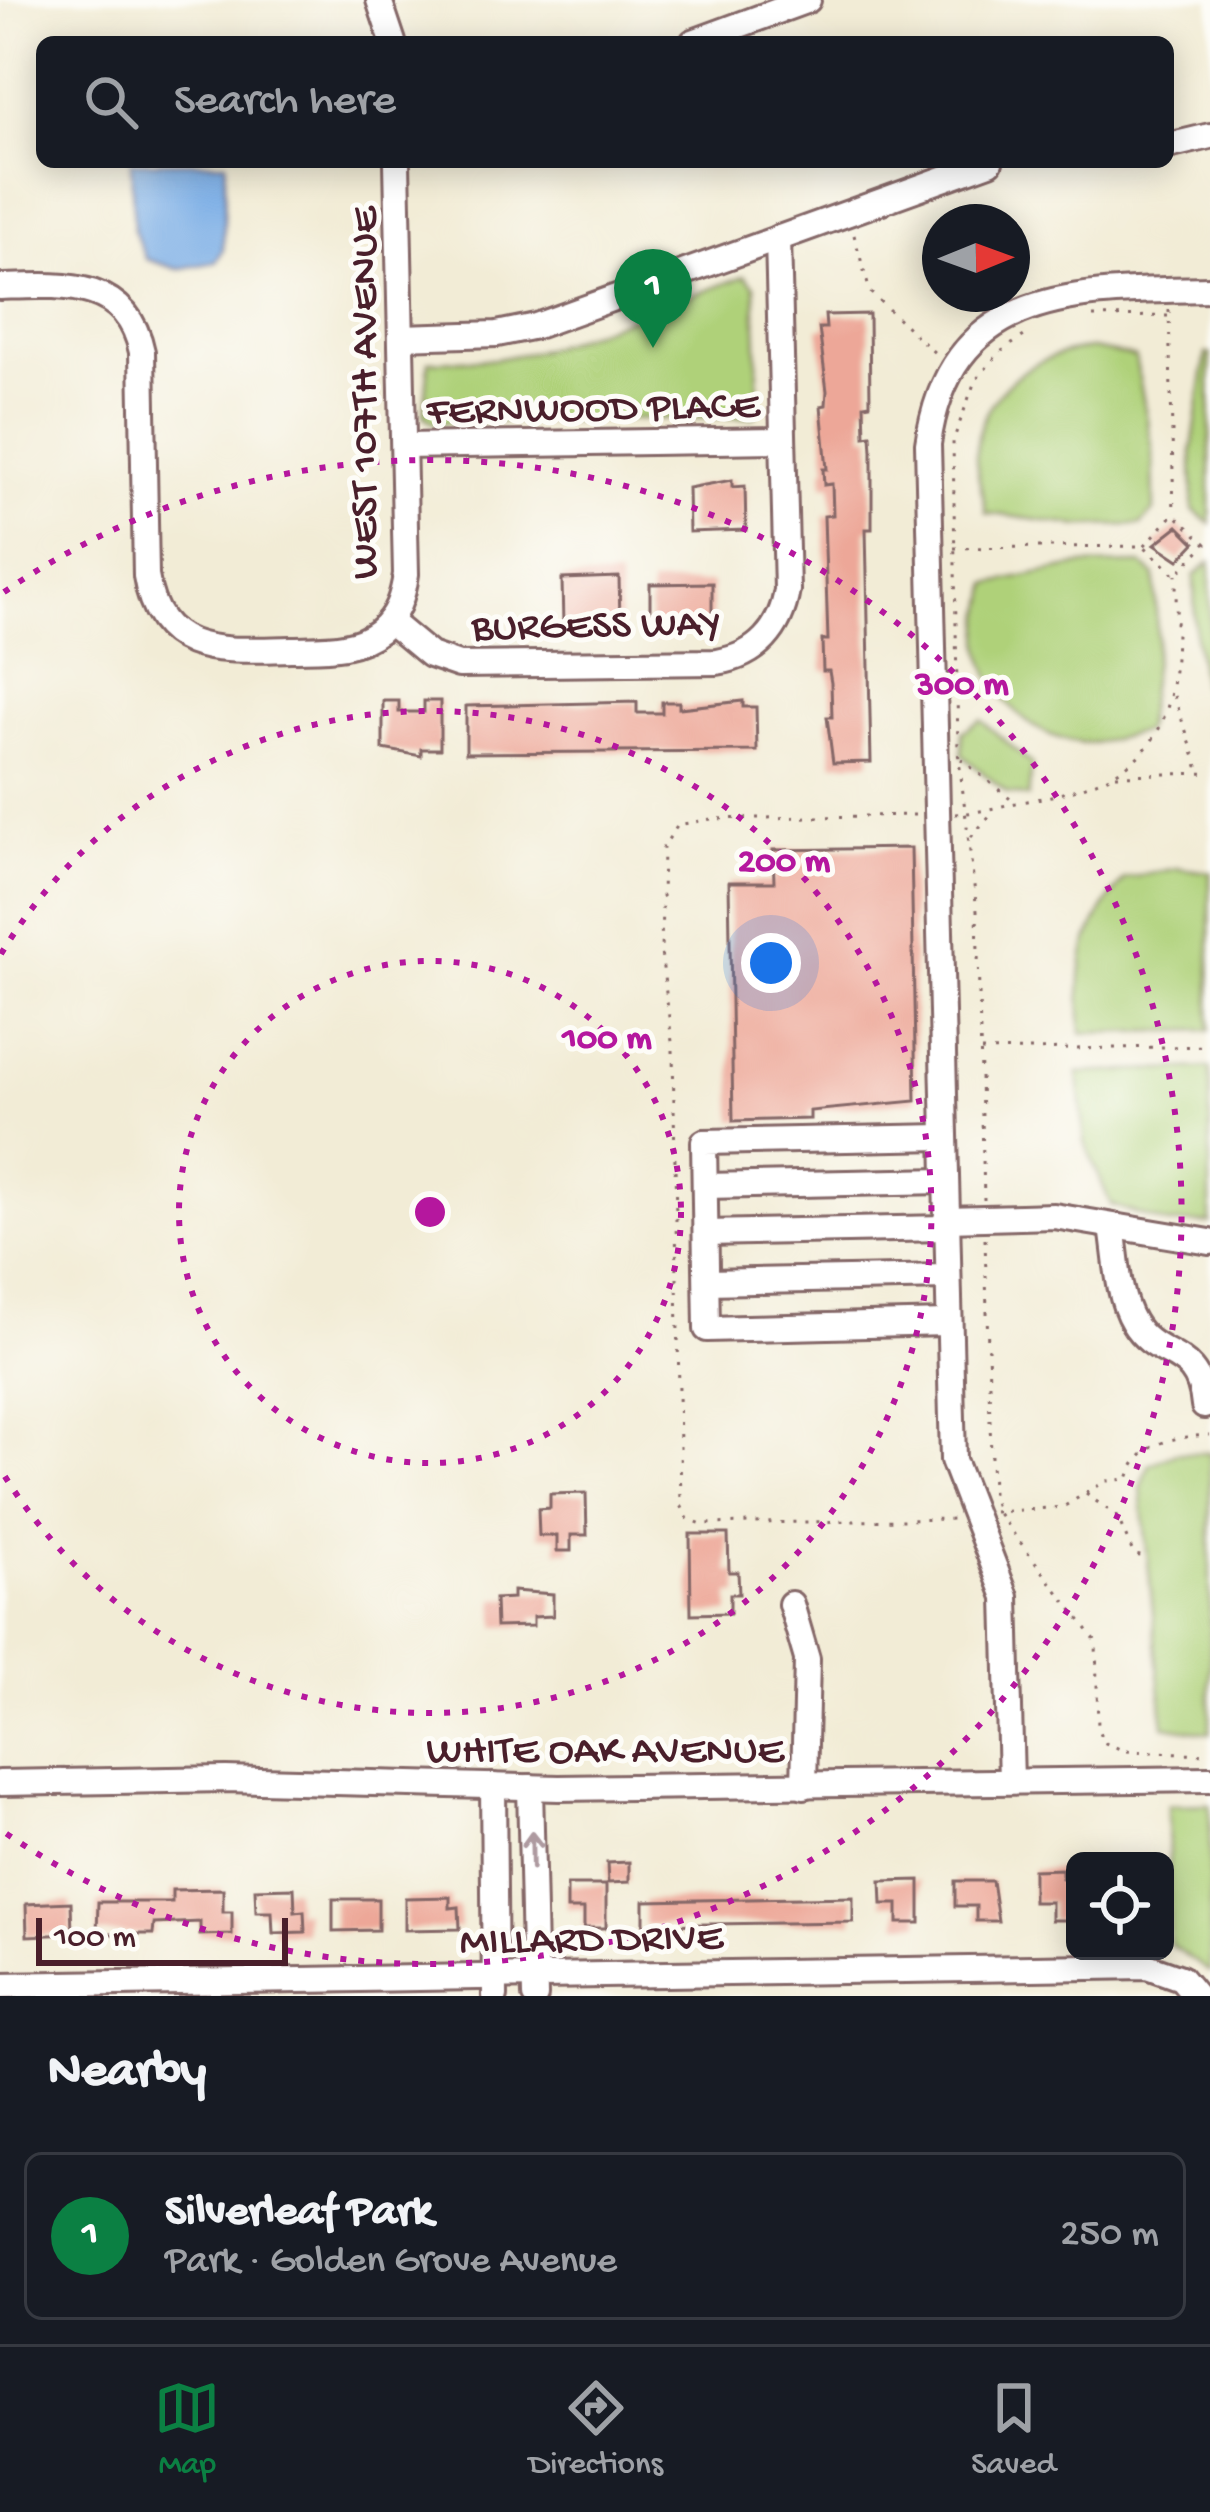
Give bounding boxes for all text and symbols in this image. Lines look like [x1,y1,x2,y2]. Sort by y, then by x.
search box [36,36,1174,168]
icon: search [78,69,144,135]
text: Search here [174,76,396,129]
north arrow [922,204,1030,312]
street label: WEST 107TH AVENUE [343,205,392,579]
pin: 1 [614,249,692,348]
street label: FERNWOOD PLACE [425,384,762,439]
street label: BURGESS WAY [470,602,721,655]
text: 300 m [914,665,1009,708]
text: 200 m [738,842,831,885]
your location [741,933,801,993]
text: 100 m [560,1019,652,1062]
centre of rings [409,1191,451,1233]
street label: WHITE OAK AVENUE [426,1729,785,1778]
one-way arrow [520,1831,543,1870]
map controls [1066,1852,1174,1960]
button: locate [1066,1852,1174,1960]
scale bar [36,1912,288,1965]
street label: MILLARD DRIVE [459,1916,725,1969]
text: 100 m [54,1920,136,1958]
text: Nearby [48,2044,206,2104]
text: Silverleaf Park [165,2187,433,2240]
text: 1 [82,2213,98,2259]
text: 250 m [1060,2213,1159,2259]
text: Park · Golden Grove Avenue [165,2240,617,2286]
tab: Map [154,2375,220,2485]
tab: Directions [529,2375,663,2485]
tab: Saved [971,2375,1056,2485]

